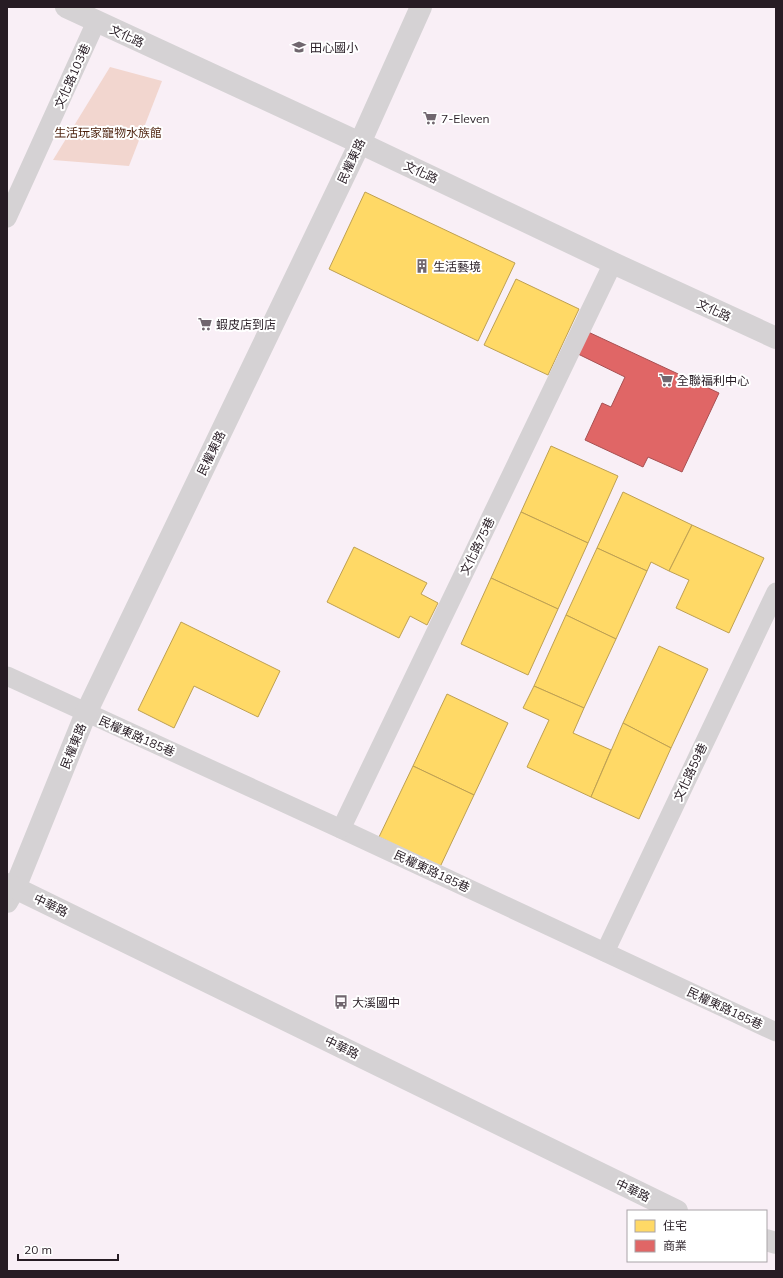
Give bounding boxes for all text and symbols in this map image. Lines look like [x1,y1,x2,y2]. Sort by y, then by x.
street label: 文化路 [108,22,146,50]
school or university icon: 田心國小 [291,39,307,55]
place label: 田心國小 [310,40,358,55]
street label: 文化路103巷 [51,41,93,111]
supermarket icon: 7-Eleven [422,110,438,126]
place label: 7-Eleven [441,111,490,126]
park label: 生活玩家寵物水族館 [54,125,162,140]
street label: 民權東路 [334,136,368,186]
street label: 文化路 [402,158,440,186]
building icon: 生活藝境 [414,258,430,274]
place label: 生活藝境 [433,259,481,274]
street label: 文化路 [695,296,733,324]
supermarket icon: 蝦皮店到店 [197,316,213,332]
place label: 蝦皮店到店 [216,317,276,332]
supermarket icon: 全聯福利中心 [658,372,674,388]
place label: 全聯福利中心 [677,373,749,388]
street label: 民權東路 [194,428,228,478]
street label: 文化路75巷 [457,515,497,577]
street label: 民權東路185巷 [97,713,177,759]
street label: 民權東路 [57,721,89,771]
street label: 文化路59巷 [670,741,710,803]
street label: 民權東路185巷 [392,847,472,895]
street label: 中華路 [32,890,70,920]
street label: 民權東路185巷 [685,984,765,1032]
bus stop icon: 大溪國中 [333,994,349,1010]
place label: 大溪國中 [352,995,400,1010]
street label: 中華路 [323,1032,361,1062]
street label: 中華路 [614,1175,652,1205]
legend [627,1210,767,1262]
text: 住宅 [663,1218,687,1233]
scale bar [18,1236,118,1262]
text: 商業 [663,1238,687,1253]
text: 20 m [24,1242,52,1257]

